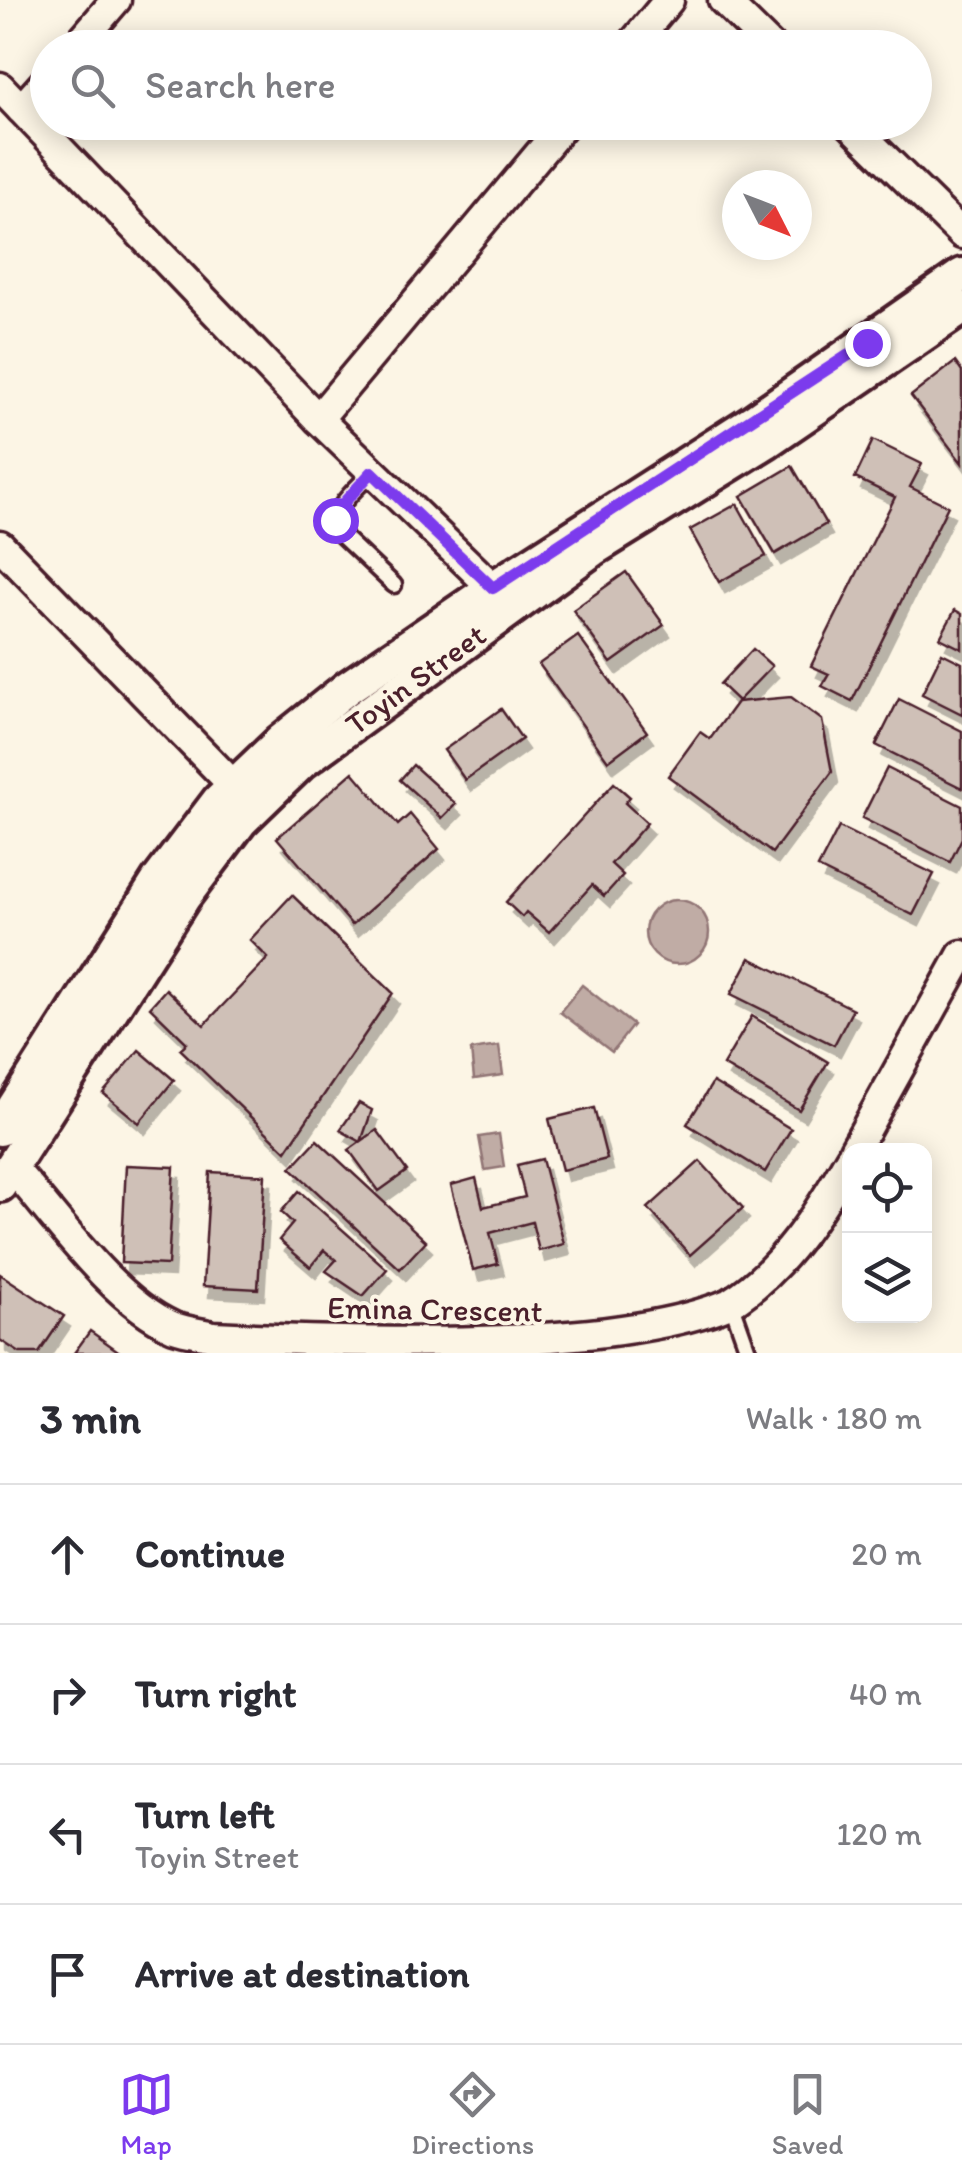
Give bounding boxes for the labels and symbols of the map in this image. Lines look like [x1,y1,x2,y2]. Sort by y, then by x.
north arrow [722,170,812,260]
route end [845,321,891,367]
route start [313,498,359,544]
street label: Toyin Street [338,615,493,743]
street label: Emina Crescent [327,1288,543,1330]

